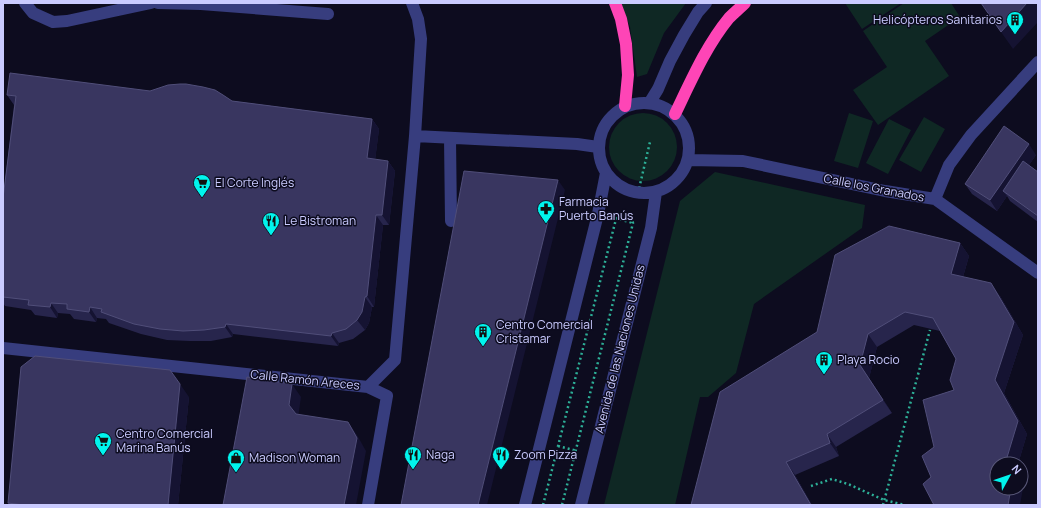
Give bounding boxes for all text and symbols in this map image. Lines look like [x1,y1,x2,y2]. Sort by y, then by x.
building icon: Helicópteros Sanitarios [1005,10,1025,35]
place label: Helicópteros Sanitarios [873,11,1002,28]
street label: Calle los Granados [822,169,926,206]
supermarket icon: El Corte Inglés [192,173,212,198]
place label: El Corte Inglés [215,174,294,191]
place label: Farmacia Puerto Banús [559,193,633,224]
pharmacy icon: Farmacia Puerto Banús [536,199,556,224]
restaurant icon: Le Bistroman [261,211,281,236]
place label: Le Bistroman [284,212,356,229]
street label: Avenida de las Naciones Unidas [590,263,649,435]
place label: Centro Comercial Cristamar [496,316,593,347]
building icon: Centro Comercial Cristamar [473,322,493,347]
building icon: Playa Rocio [814,350,834,375]
place label: Playa Rocio [837,351,900,368]
street label: Calle Ramón Areces [250,365,361,394]
place label: Centro Comercial Marina Banús [116,425,213,456]
supermarket icon: Centro Comercial Marina Banús [93,431,113,456]
restaurant icon: Naga [403,445,423,470]
restaurant icon: Zoom Pizza [491,445,511,470]
place label: Naga [426,446,455,463]
place label: Zoom Pizza [514,446,577,463]
shop icon: Madison Woman [226,448,246,473]
place label: Madison Woman [249,449,340,466]
north arrow [989,456,1029,496]
text: N [1009,461,1025,477]

